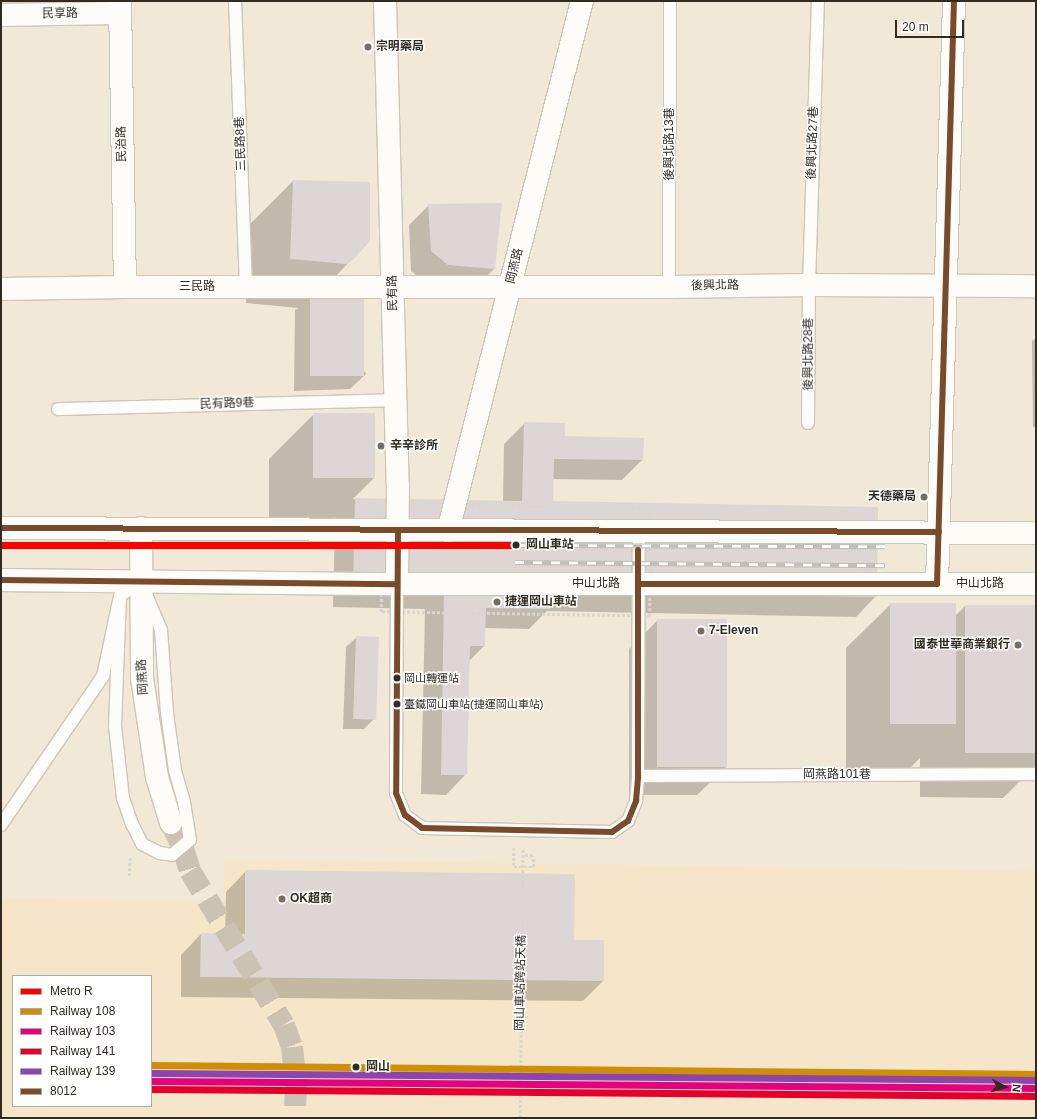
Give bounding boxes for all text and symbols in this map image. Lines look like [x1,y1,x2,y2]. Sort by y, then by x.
street label: 民享路 [42,6,78,22]
scale bar [897,12,966,38]
text: 20 m [902,20,929,34]
place label: 宗明藥局 [376,40,424,54]
marker: 宗明藥局 [363,42,373,52]
street label: 後興北路27巷 [805,106,821,180]
street label: 後興北路13巷 [663,107,677,181]
street label: 三民路8巷 [233,116,249,172]
street label: 民治路 [114,126,130,162]
street label: 岡燕路 [504,247,526,285]
street label: 民有路 [385,275,401,311]
street label: 後興北路 [691,278,739,294]
street label: 三民路 [179,280,215,294]
street label: 後興北路28巷 [802,317,816,391]
street label: 民有路9巷 [199,396,255,412]
place label: 辛辛診所 [390,439,438,453]
marker: 辛辛診所 [375,440,387,452]
place label: 天德藥局 [868,490,916,504]
marker: 天德藥局 [919,492,929,502]
marker: 岡山車站 [509,538,523,552]
place label: 岡山車站 [526,538,574,552]
street label: 中山北路 [572,577,620,591]
street label: 中山北路 [956,577,1004,591]
place label: 捷運岡山車站 [505,595,577,609]
marker: 捷運岡山車站 [492,597,502,607]
place label: 7-Eleven [709,624,758,638]
marker: 7-Eleven [696,626,706,636]
place label: 國泰世華商業銀行 [914,638,1010,652]
marker: 國泰世華商業銀行 [1013,640,1023,650]
street label: 岡燕路 [135,659,151,695]
place label: 岡山轉運站 [404,671,459,685]
marker: 岡山轉運站 [392,673,402,683]
place label: 臺鐵岡山車站(捷運岡山車站) [404,697,543,711]
marker: 臺鐵岡山車站(捷運岡山車站) [392,699,402,709]
street label: 岡燕路101巷 [803,768,871,782]
place label: OK超商 [290,892,332,906]
marker: OK超商 [277,894,287,904]
street label: 岡山車站跨站天橋 [513,935,529,1031]
legend [12,975,152,1107]
text: Metro R [50,984,93,998]
text: Railway 108 [50,1004,115,1018]
text: Railway 103 [50,1024,115,1038]
text: Railway 141 [50,1044,115,1058]
marker: 岡山 [349,1060,363,1074]
place label: 岡山 [366,1060,390,1074]
text: Railway 139 [50,1064,115,1078]
north arrow [985,1067,1025,1107]
text: 8012 [50,1084,77,1098]
text: N [1011,1084,1023,1093]

